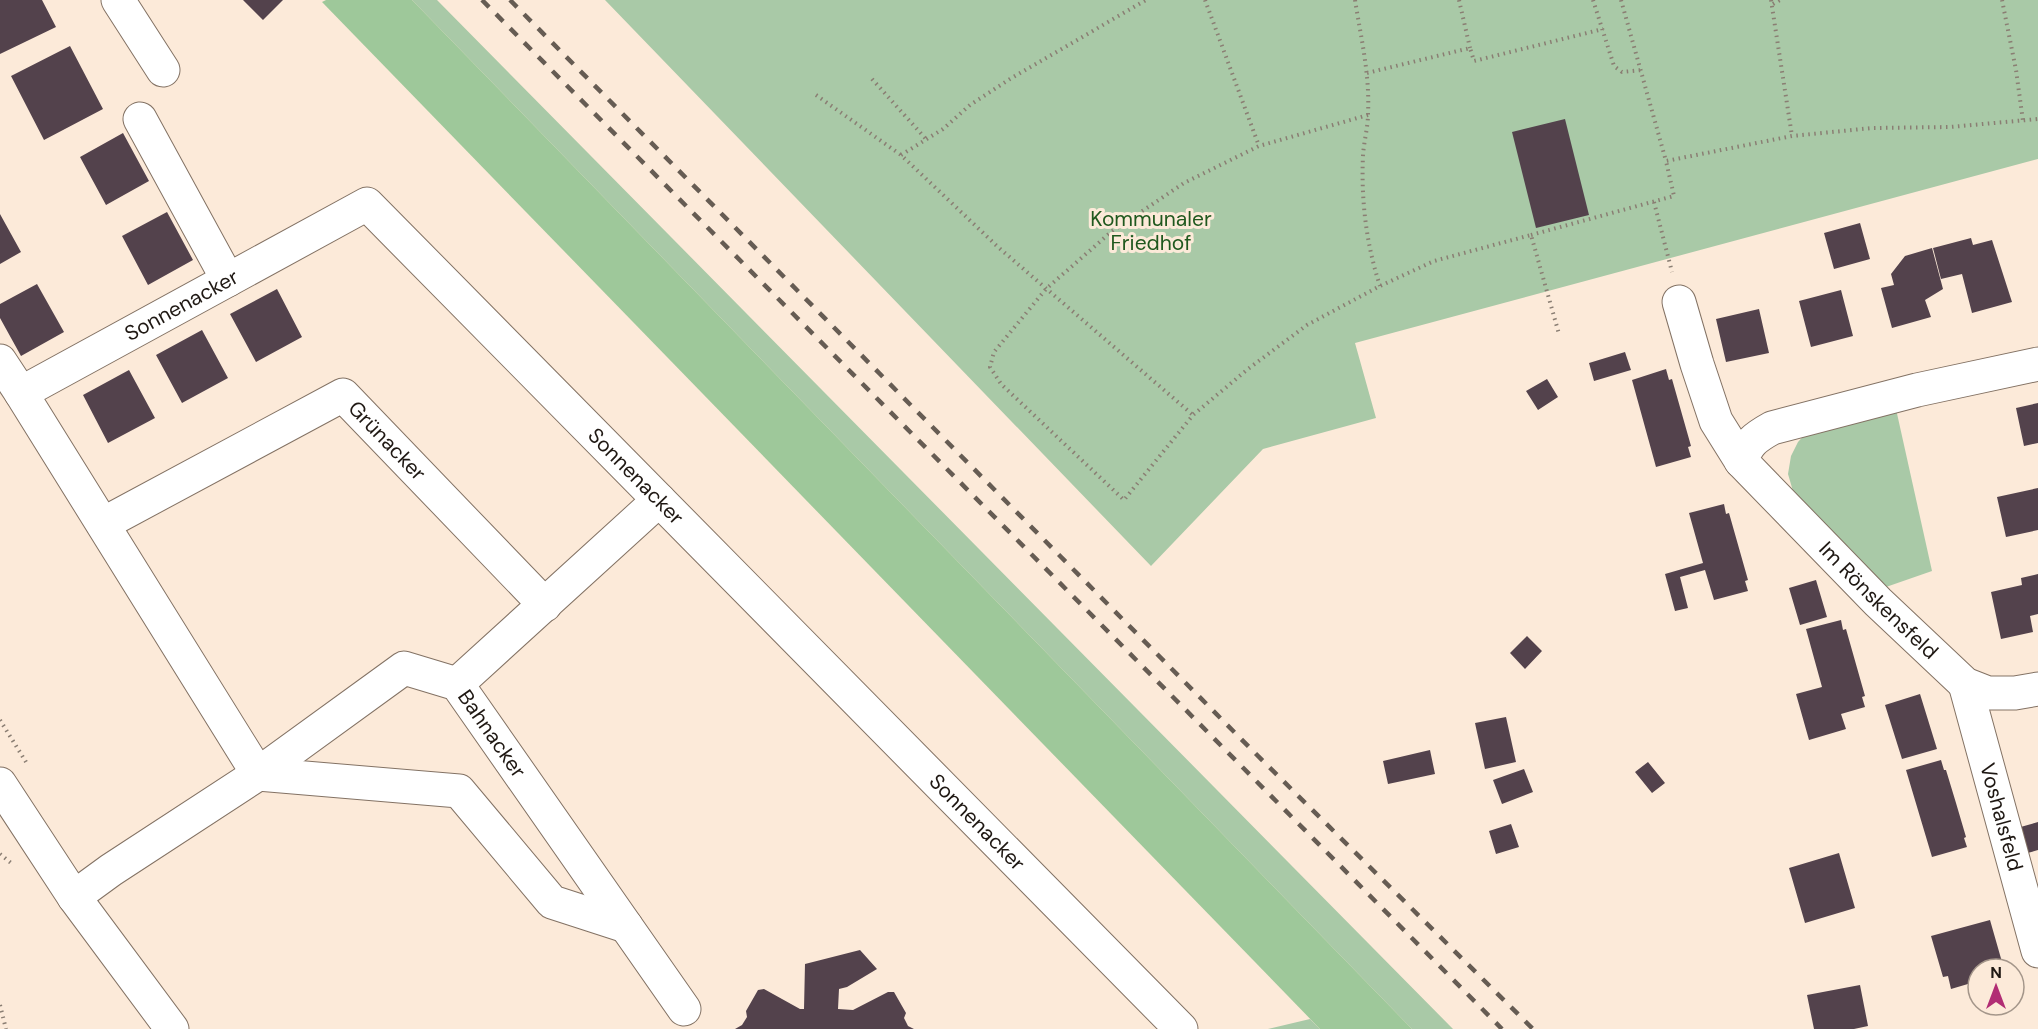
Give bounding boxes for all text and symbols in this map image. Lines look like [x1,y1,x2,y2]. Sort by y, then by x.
park label: Kommunaler Friedhof [1090,205,1212,257]
street label: Sonnenacker [120,263,244,348]
street label: Grünacker [342,395,432,487]
street label: Sonnenacker [582,422,690,531]
street label: Im Rönskensfeld [1813,535,1944,665]
street label: Bahnacker [451,684,532,784]
street label: Voshalsfeld [1973,760,2030,874]
street label: Sonnenacker [923,768,1031,877]
north arrow [1966,957,2026,1017]
text: N [1990,962,2002,983]

